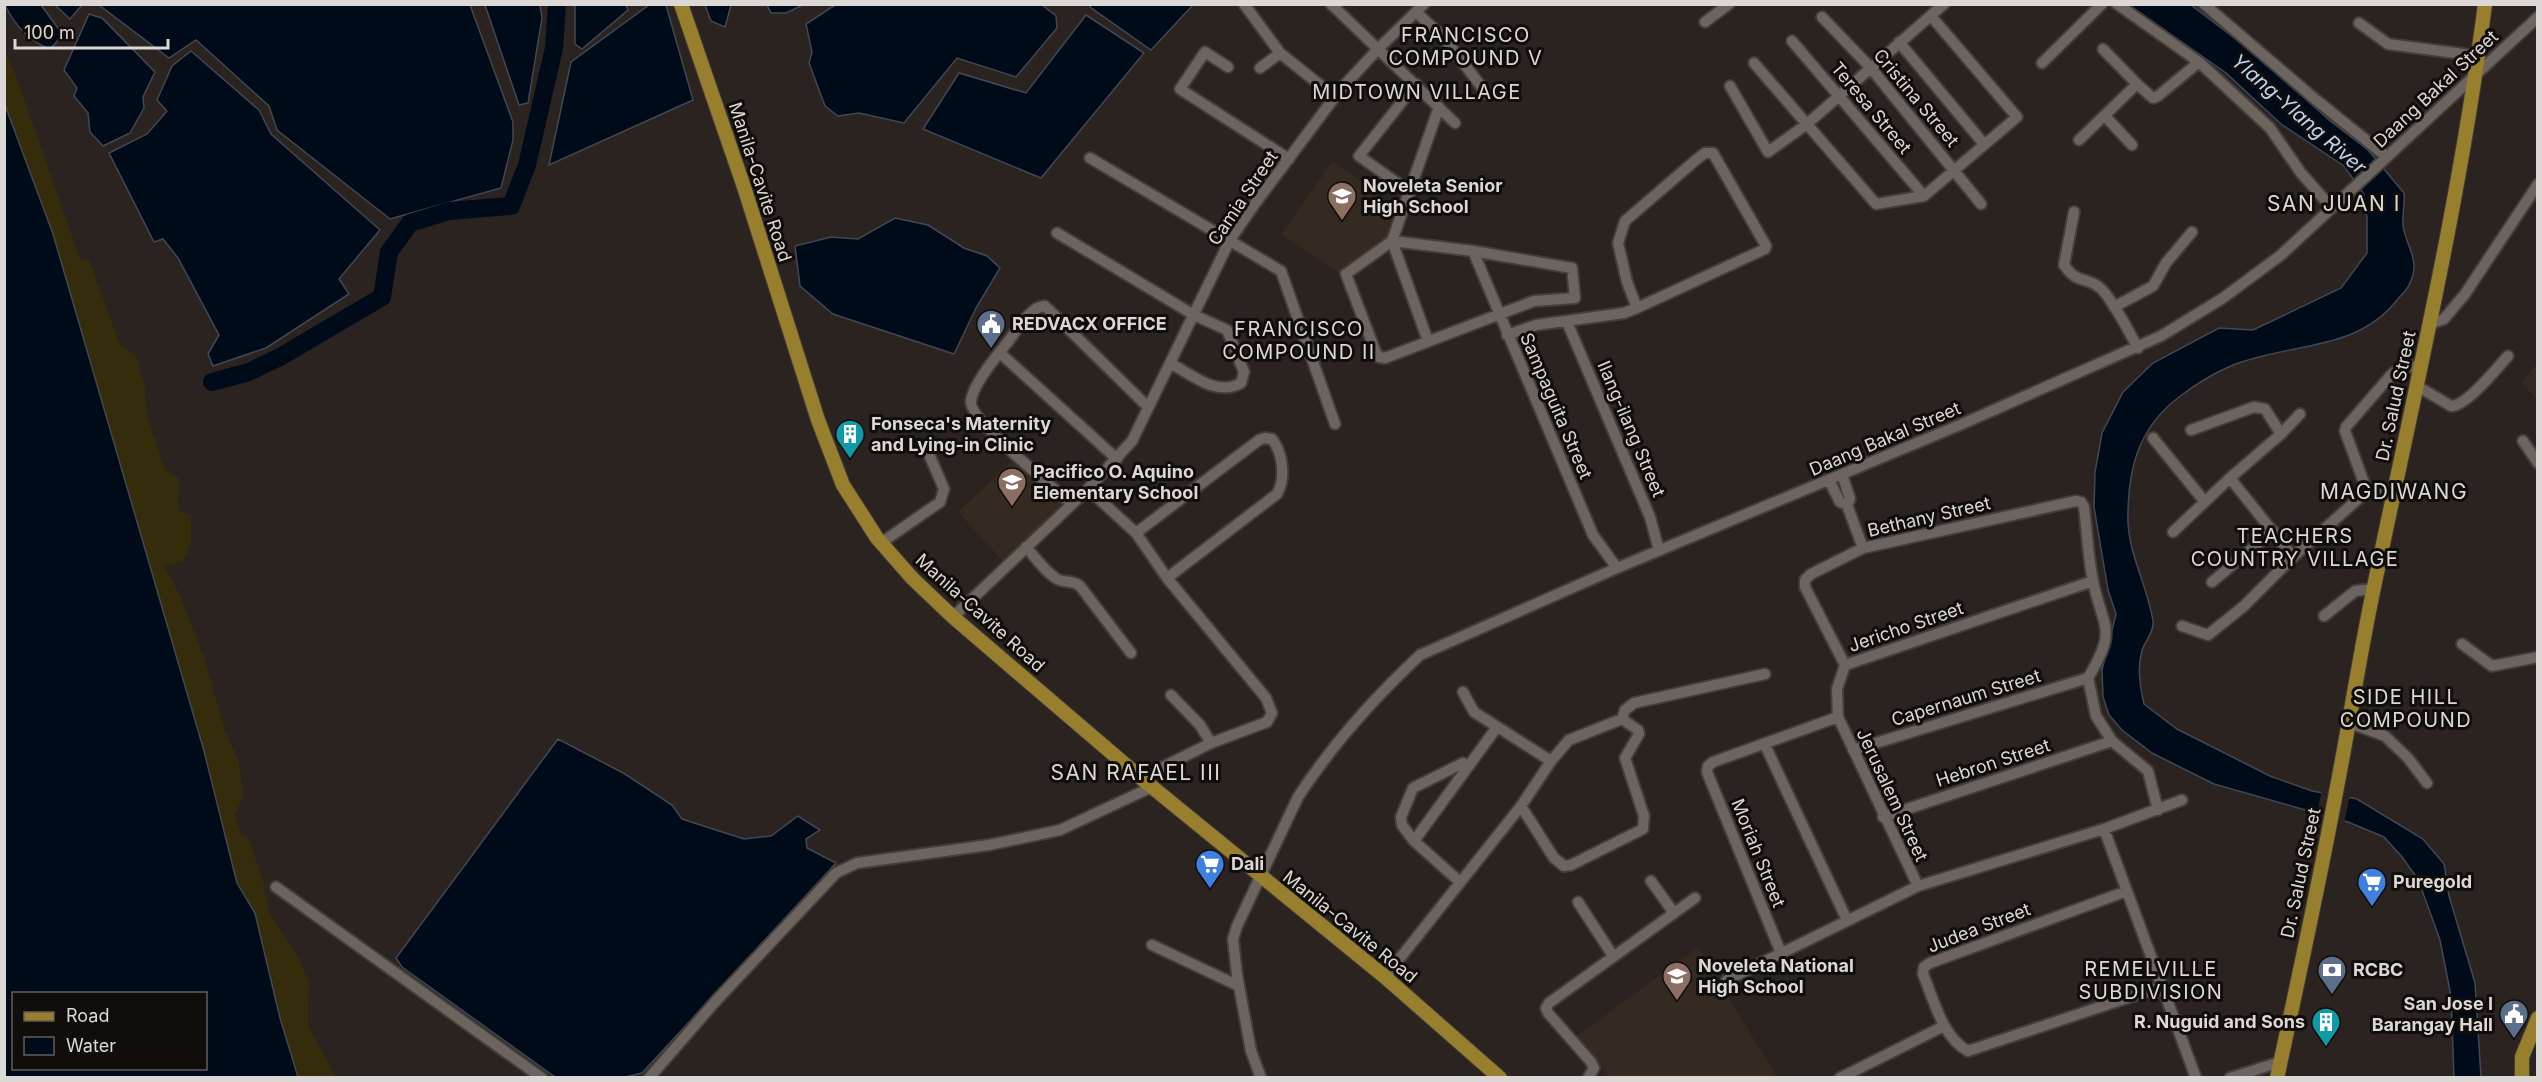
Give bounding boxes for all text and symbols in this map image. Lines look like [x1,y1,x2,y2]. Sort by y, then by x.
scale bar [15,12,168,50]
text: 100 m [24,22,75,43]
district label: FRANCISCO COMPOUND V [1389,23,1543,70]
street label: Daang Bakal Street [2369,26,2502,152]
street label: Cristina Street [1869,45,1963,151]
water label: Ylang-Ylang River [2227,49,2372,179]
street label: Teresa Street [1827,58,1916,158]
district label: MIDTOWN VILLAGE [1312,80,1522,104]
street label: Manila-Cavite Road [725,100,796,264]
street label: Camia Street [1203,146,1282,249]
place label: Noveleta Senior High School [1363,175,1503,217]
school or university icon: Noveleta Senior High School [1326,180,1358,222]
district label: SAN JUAN I [2267,191,2401,216]
public building icon: REDVACX OFFICE [975,308,1007,350]
place label: REDVACX OFFICE [1012,313,1167,334]
district label: FRANCISCO COMPOUND II [1222,317,1376,364]
street label: Dr. Salud Street [2371,329,2420,463]
street label: Sampaguita Street [1516,330,1597,482]
street label: Ilang-ilang Street [1593,358,1670,500]
street label: Daang Bakal Street [1806,397,1964,480]
place label: Fonseca's Maternity and Lying-in Clinic [871,413,1051,455]
building icon: Fonseca's Maternity and Lying-in Clinic [834,418,866,460]
place label: Pacifico O. Aquino Elementary School [1033,461,1198,503]
school or university icon: Pacifico O. Aquino Elementary School [996,466,1028,508]
district label: MAGDIWANG [2320,479,2468,504]
street label: Bethany Street [1865,492,1992,541]
district label: TEACHERS COUNTRY VILLAGE [2191,524,2399,571]
street label: Manila-Cavite Road [912,549,1049,676]
street label: Jericho Street [1846,597,1966,656]
street label: Capernaum Street [1889,665,2043,730]
district label: SIDE HILL COMPOUND [2340,685,2472,732]
street label: Jerusalem Street [1852,725,1933,865]
street label: Hebron Street [1933,734,2053,791]
district label: SAN RAFAEL III [1051,760,1222,785]
street label: Moriah Street [1727,796,1790,910]
street label: Dr. Salud Street [2276,806,2325,940]
supermarket icon: Dali [1194,848,1226,890]
place label: Dali [1231,853,1264,874]
street label: Manila-Cavite Road [1279,866,1422,987]
supermarket icon: Puregold [2356,866,2388,908]
place label: Puregold [2393,871,2472,892]
street label: Judea Street [1924,898,2033,957]
bank icon: RCBC [2316,954,2348,996]
place label: Noveleta National High School [1698,955,1854,997]
district label: REMELVILLE SUBDIVISION [2079,957,2223,1004]
place label: RCBC [2353,959,2403,980]
school or university icon: Noveleta National High School [1661,960,1693,1002]
legend [12,992,207,1070]
place label: San Jose I Barangay Hall [2372,993,2493,1035]
public building icon: San Jose I Barangay Hall [2498,998,2530,1040]
text: Road [66,1005,109,1026]
building icon: R. Nuguid and Sons [2310,1006,2342,1048]
place label: R. Nuguid and Sons [2134,1011,2305,1032]
text: Water [66,1035,116,1056]

